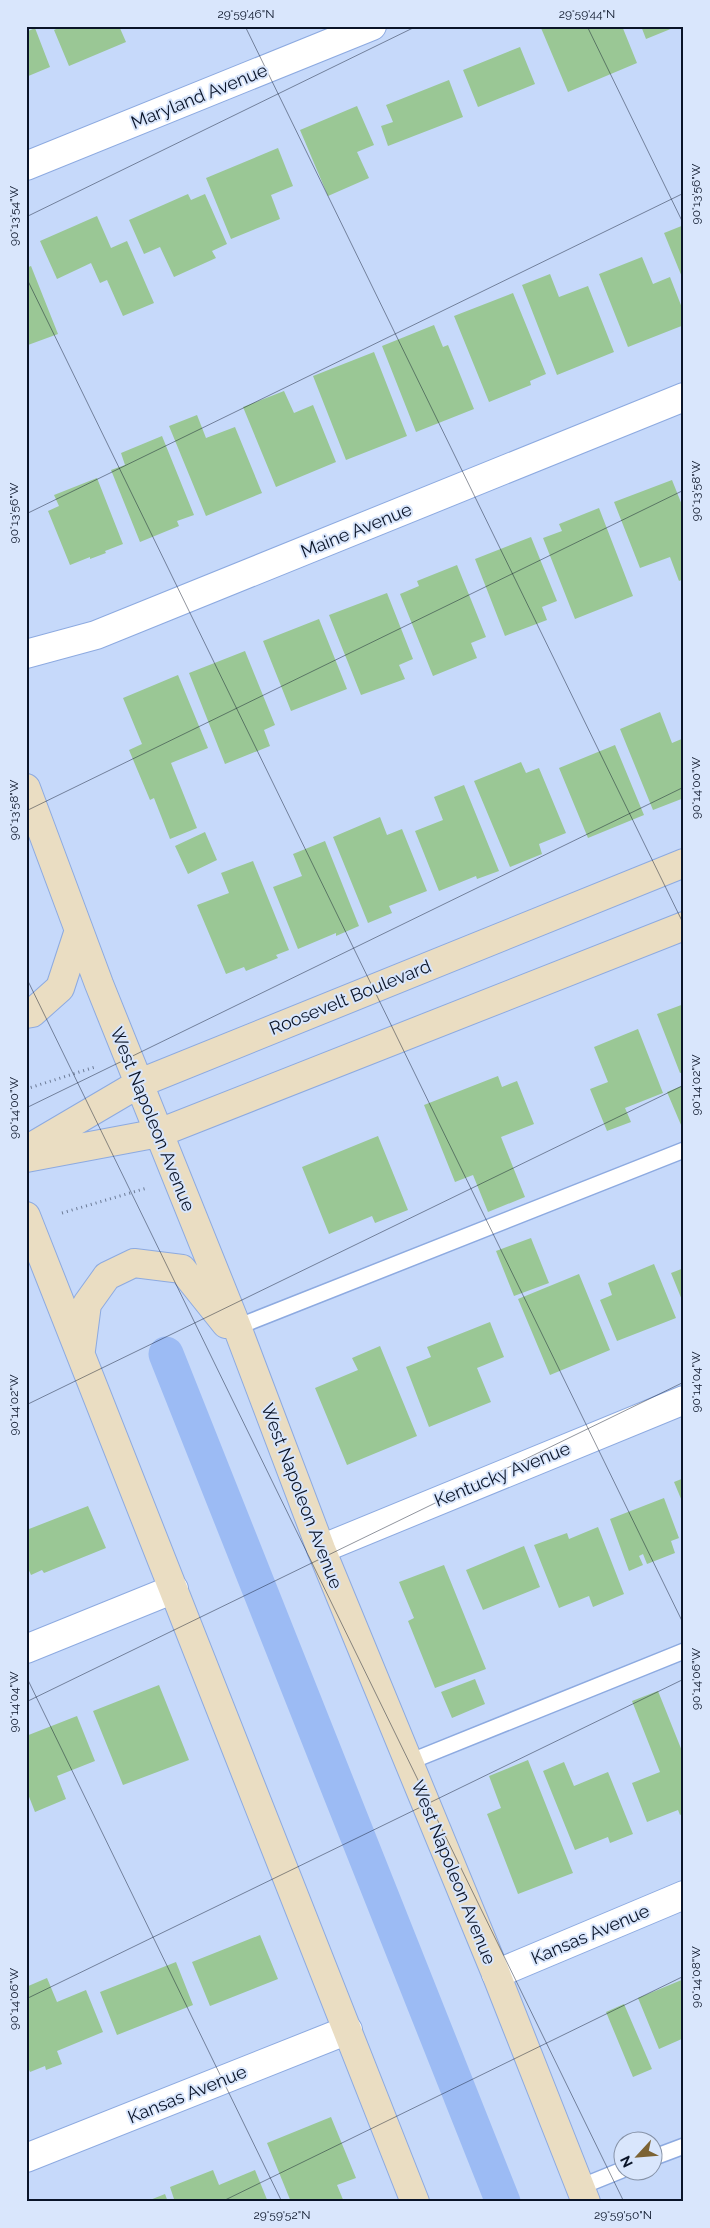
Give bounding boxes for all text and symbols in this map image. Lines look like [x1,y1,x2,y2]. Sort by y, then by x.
text: 29°59'46"N [217,7,275,21]
text: 29°59'44"N [559,7,615,21]
street label: Maryland Avenue [128,59,271,133]
text: 90°13'56"W [689,163,703,224]
text: 90°13'54"W [7,186,21,246]
text: 90°13'58"W [689,460,703,521]
text: 90°13'56"W [7,482,21,543]
street label: Maine Avenue [298,498,415,562]
text: 90°14'00"W [689,757,703,819]
text: 90°13'58"W [7,779,21,840]
street label: Roosevelt Boulevard [266,955,434,1039]
street label: West Napoleon Avenue [106,1024,200,1215]
text: 90°14'02"W [689,1054,703,1115]
text: 90°14'00"W [7,1077,21,1139]
text: 90°14'04"W [689,1351,703,1413]
text: 90°14'02"W [7,1374,21,1435]
street label: West Napoleon Avenue [257,1400,347,1592]
street label: Kentucky Avenue [431,1437,573,1511]
text: 90°14'06"W [689,1648,703,1710]
text: 90°14'04"W [7,1671,21,1733]
street label: West Napoleon Avenue [407,1777,501,1968]
street label: Kansas Avenue [528,1899,653,1968]
text: 90°14'08"W [689,1946,703,2008]
text: 90°14'06"W [7,1968,21,2030]
street label: Kansas Avenue [125,2060,250,2127]
north arrow [612,2130,662,2180]
text: N [617,2153,636,2170]
text: 29°59'52"N [254,2208,310,2222]
text: 29°59'50"N [594,2208,652,2222]

